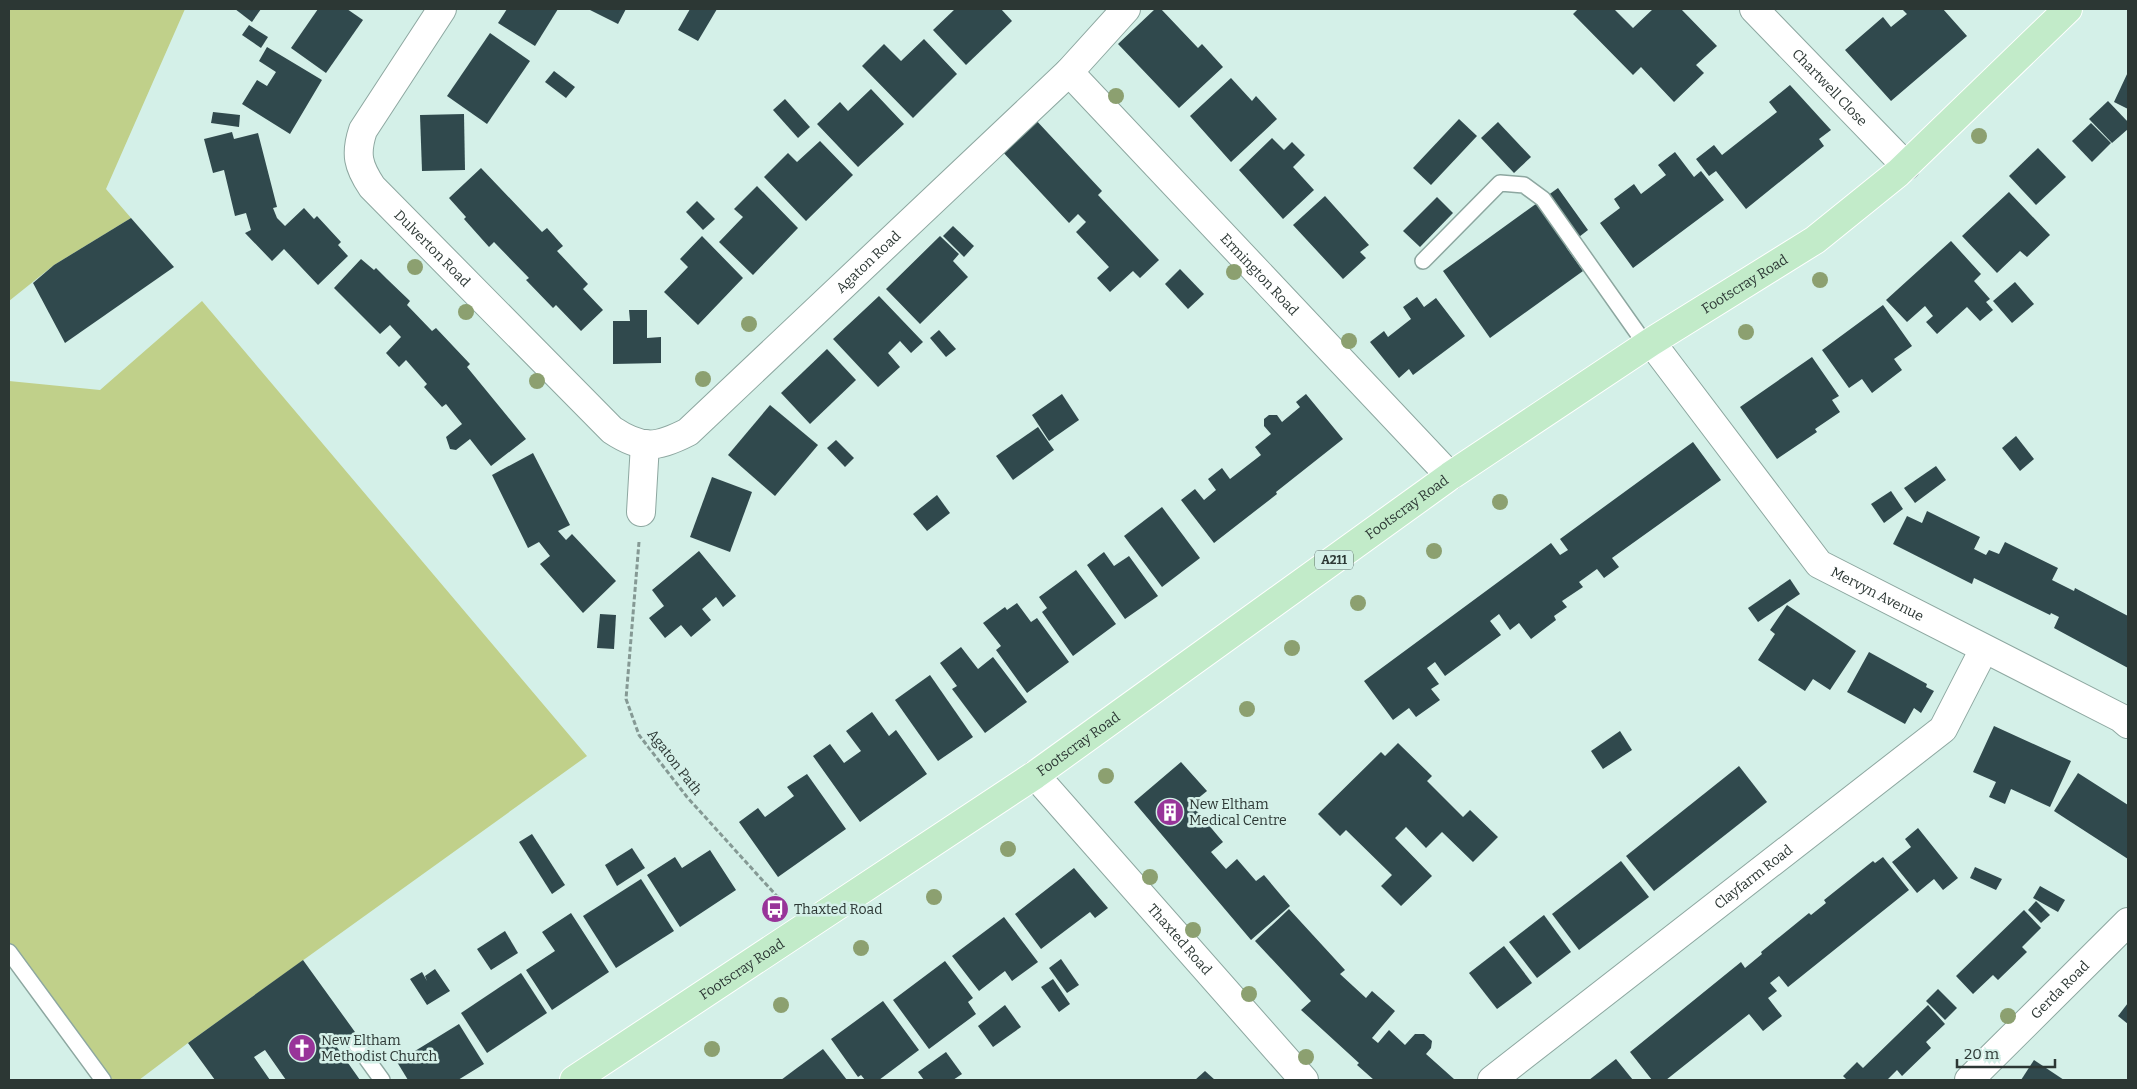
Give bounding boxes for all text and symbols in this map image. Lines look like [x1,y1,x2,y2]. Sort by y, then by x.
street label: Chartwell Close [1788,46,1871,130]
street label: Dulverton Road [390,207,474,290]
street label: Agaton Road [833,228,904,297]
street label: Ermington Road [1217,230,1302,319]
street label: Footscray Road [1699,251,1791,317]
street label: Footscray Road [1362,472,1452,543]
road number: A211 [1315,550,1353,570]
street label: Mervyn Avenue [1828,563,1927,625]
street label: Footscray Road [1034,709,1123,780]
street label: Agaton Path [644,726,706,799]
place label: New Eltham Medical Centre [1189,796,1287,829]
building icon: New Eltham Medical Centre [1155,797,1185,827]
street label: Clayfarm Road [1711,841,1796,913]
bus stop icon: Thaxted Road [760,894,790,924]
place label: Thaxted Road [794,901,882,918]
street label: Thaxted Road [1144,901,1215,978]
street label: Footscray Road [696,935,788,1004]
street label: Gerda Road [2027,958,2093,1023]
place label: New Eltham Methodist Church [321,1032,437,1065]
church icon: New Eltham Methodist Church [287,1033,317,1063]
scale bar [1957,1036,2054,1068]
text: 20 m [1964,1045,2000,1063]

